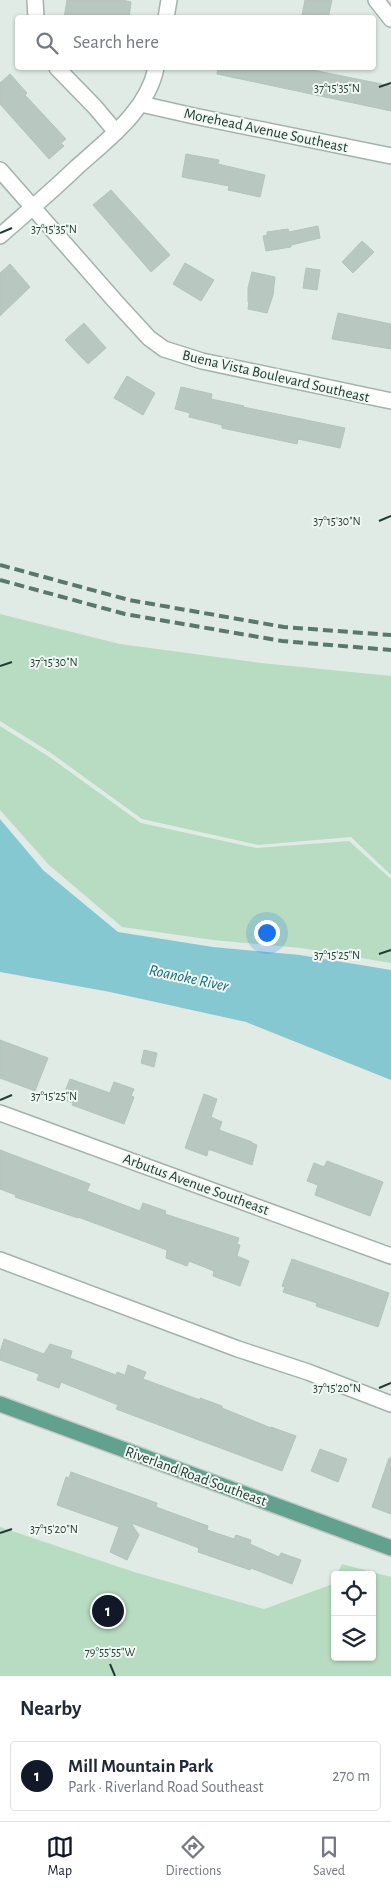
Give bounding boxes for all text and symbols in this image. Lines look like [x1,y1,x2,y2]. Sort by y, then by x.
search box [15,15,376,70]
icon: search [33,29,61,57]
text: Search here [73,33,159,52]
text: 37°15'35"N [314,82,360,94]
street label: Morehead Avenue Southeast [183,106,349,155]
text: 37°15'35"N [31,223,77,235]
street label: Buena Vista Boulevard Southeast [181,348,371,405]
text: 37°15'30"N [313,515,361,527]
text: 37°15'30"N [30,656,78,668]
your location [254,920,280,946]
text: 37°15'25"N [314,949,360,961]
water label: Roanoke River [148,962,231,994]
text: 37°15'25"N [31,1090,77,1102]
street label: Arbutus Avenue Southeast [121,1151,271,1218]
text: 37°15'20"N [313,1382,361,1394]
street label: Riverland Road Southeast [123,1444,269,1509]
text: 37°15'20"N [30,1523,78,1535]
map controls [331,1571,376,1661]
button: locate [331,1571,376,1616]
pin: 1 [92,1592,124,1630]
button: layers [331,1616,376,1661]
text: 79°55'55"W [85,1646,136,1658]
text: Nearby [20,1698,81,1719]
text: Mill Mountain Park [68,1757,213,1776]
text: 1 [34,1768,40,1784]
text: 270 m [332,1768,370,1784]
text: Park · Riverland Road Southeast [68,1779,264,1795]
tab: Map [46,1833,74,1880]
tab: Directions [166,1833,221,1880]
tab: Saved [313,1833,345,1880]

